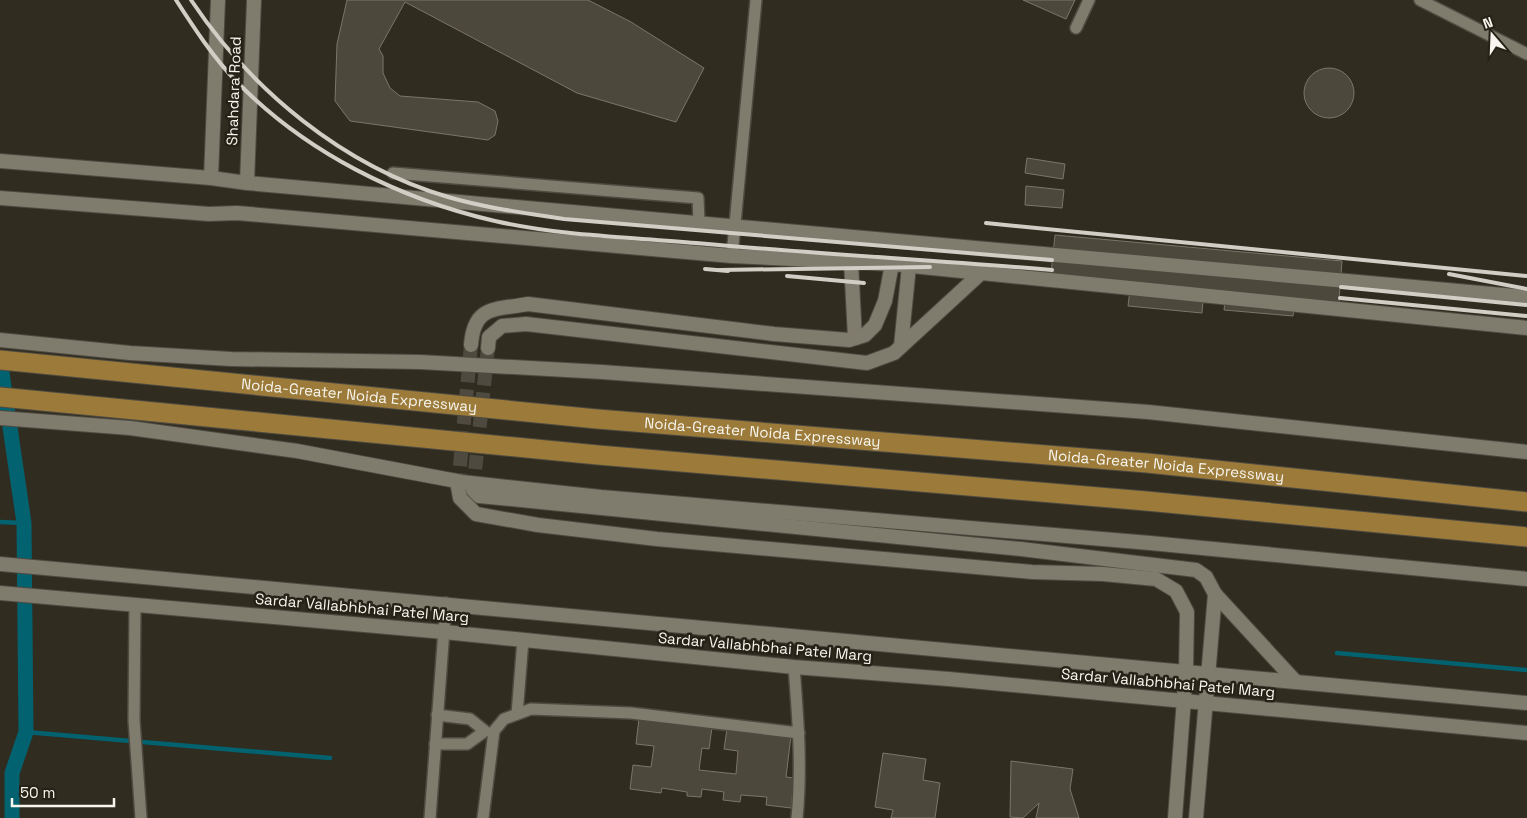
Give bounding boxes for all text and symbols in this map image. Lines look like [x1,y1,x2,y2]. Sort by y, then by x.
north arrow [1467,10,1517,60]
text: N [1480,13,1495,33]
street label: Shahdara Road [222,36,245,146]
street label: Noida-Greater Noida Expressway [240,374,478,416]
street label: Noida-Greater Noida Expressway [644,413,881,451]
street label: Noida-Greater Noida Expressway [1047,445,1285,486]
street label: Sardar Vallabhbhai Patel Marg [254,589,470,626]
street label: Sardar Vallabhbhai Patel Marg [657,628,873,665]
street label: Sardar Vallabhbhai Patel Marg [1060,664,1276,701]
scale bar [12,776,115,808]
text: 50 m [20,783,55,802]

